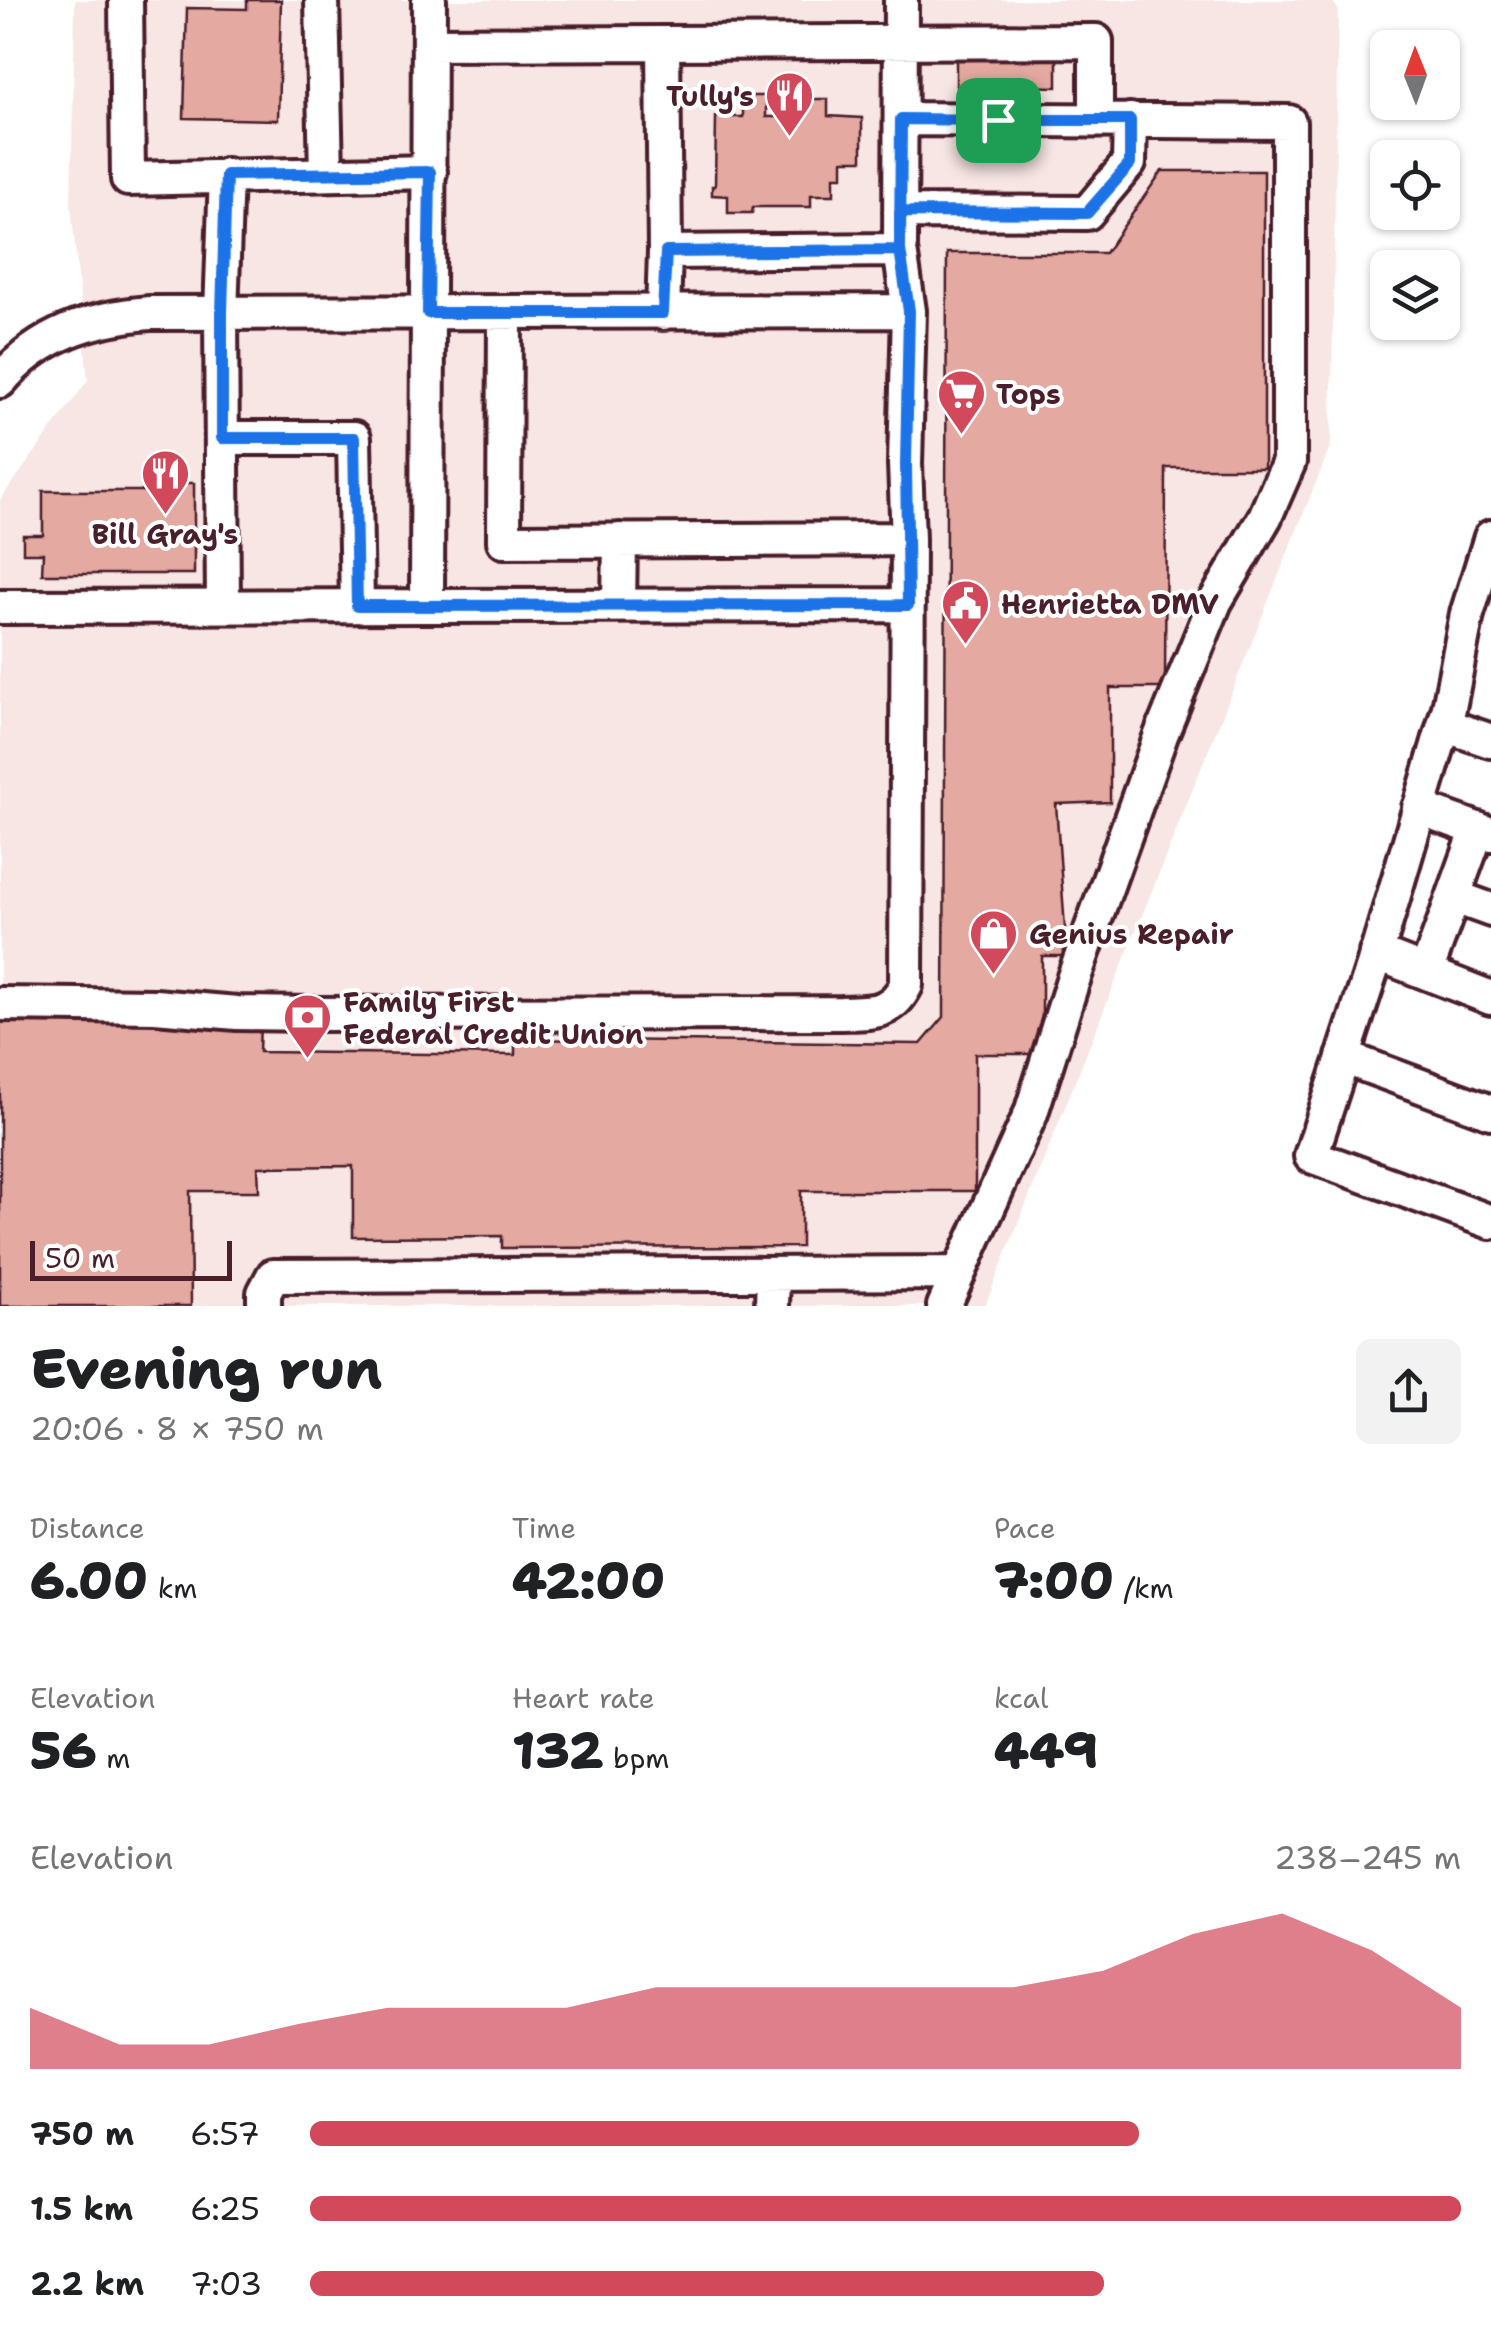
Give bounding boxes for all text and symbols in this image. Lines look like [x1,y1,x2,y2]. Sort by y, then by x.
north arrow [1370,30,1460,120]
map controls [1370,30,1460,340]
restaurant icon: Tully's [763,70,815,138]
place label: Tully's [666,77,754,115]
pin [956,78,1041,163]
icon: arrive [971,93,1026,148]
button: locate [1370,140,1460,230]
button: layers [1370,250,1460,340]
supermarket icon: Tops [935,368,987,436]
place label: Tops [996,375,1061,413]
restaurant icon: Bill Gray's [139,448,191,516]
place label: Bill Gray's [92,515,238,553]
public building icon: Henrietta DMV [940,578,992,646]
place label: Henrietta DMV [1001,585,1219,623]
shop icon: Genius Repair [968,908,1020,976]
place label: Genius Repair [1029,915,1234,953]
place label: Family First Federal Credit Union [343,983,644,1053]
bank icon: Family First Federal Credit Union [282,992,334,1060]
scale bar [30,1236,232,1280]
text: 50 m [45,1239,115,1277]
text: Evening run [30,1332,382,1406]
button: share [1356,1339,1461,1444]
text: 20:06 · 8 × 750 m [30,1407,324,1450]
text: Distance [30,1509,145,1547]
text: Time [512,1509,576,1547]
text: Pace [994,1509,1056,1547]
text: 6.00 [30,1547,148,1614]
text: 42:00 [512,1547,665,1614]
text: 7:00 [994,1547,1114,1614]
text: km [148,1569,197,1607]
text: /km [1114,1569,1174,1607]
text: Elevation [30,1679,155,1717]
text: Heart rate [512,1679,655,1717]
text: kcal [994,1679,1048,1717]
text: 56 [30,1717,97,1784]
text: 132 [512,1717,604,1784]
text: 449 [994,1717,1098,1784]
text: m [97,1739,131,1777]
text: bpm [604,1739,669,1777]
text: Elevation [30,1836,173,1879]
text: 238–245 m [1274,1836,1461,1879]
text: 750 m [30,2112,134,2155]
text: 6:57 [190,2112,260,2155]
text: 1.5 km [30,2187,133,2230]
text: 6:25 [190,2187,260,2230]
text: 2.2 km [30,2262,144,2305]
text: 7:03 [190,2262,262,2305]

